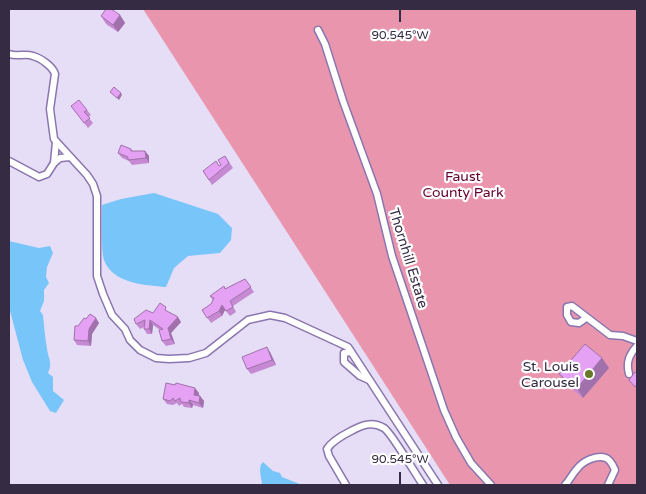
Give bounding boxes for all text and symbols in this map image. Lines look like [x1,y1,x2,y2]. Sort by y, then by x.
text: 90.545°W [371,28,429,42]
park label: Faust County Park [422,168,504,201]
street label: Thornhill Estate [385,206,432,310]
place label: St. Louis Carousel [521,358,579,391]
marker: St. Louis Carousel [583,368,595,380]
text: 90.545°W [371,452,429,466]

